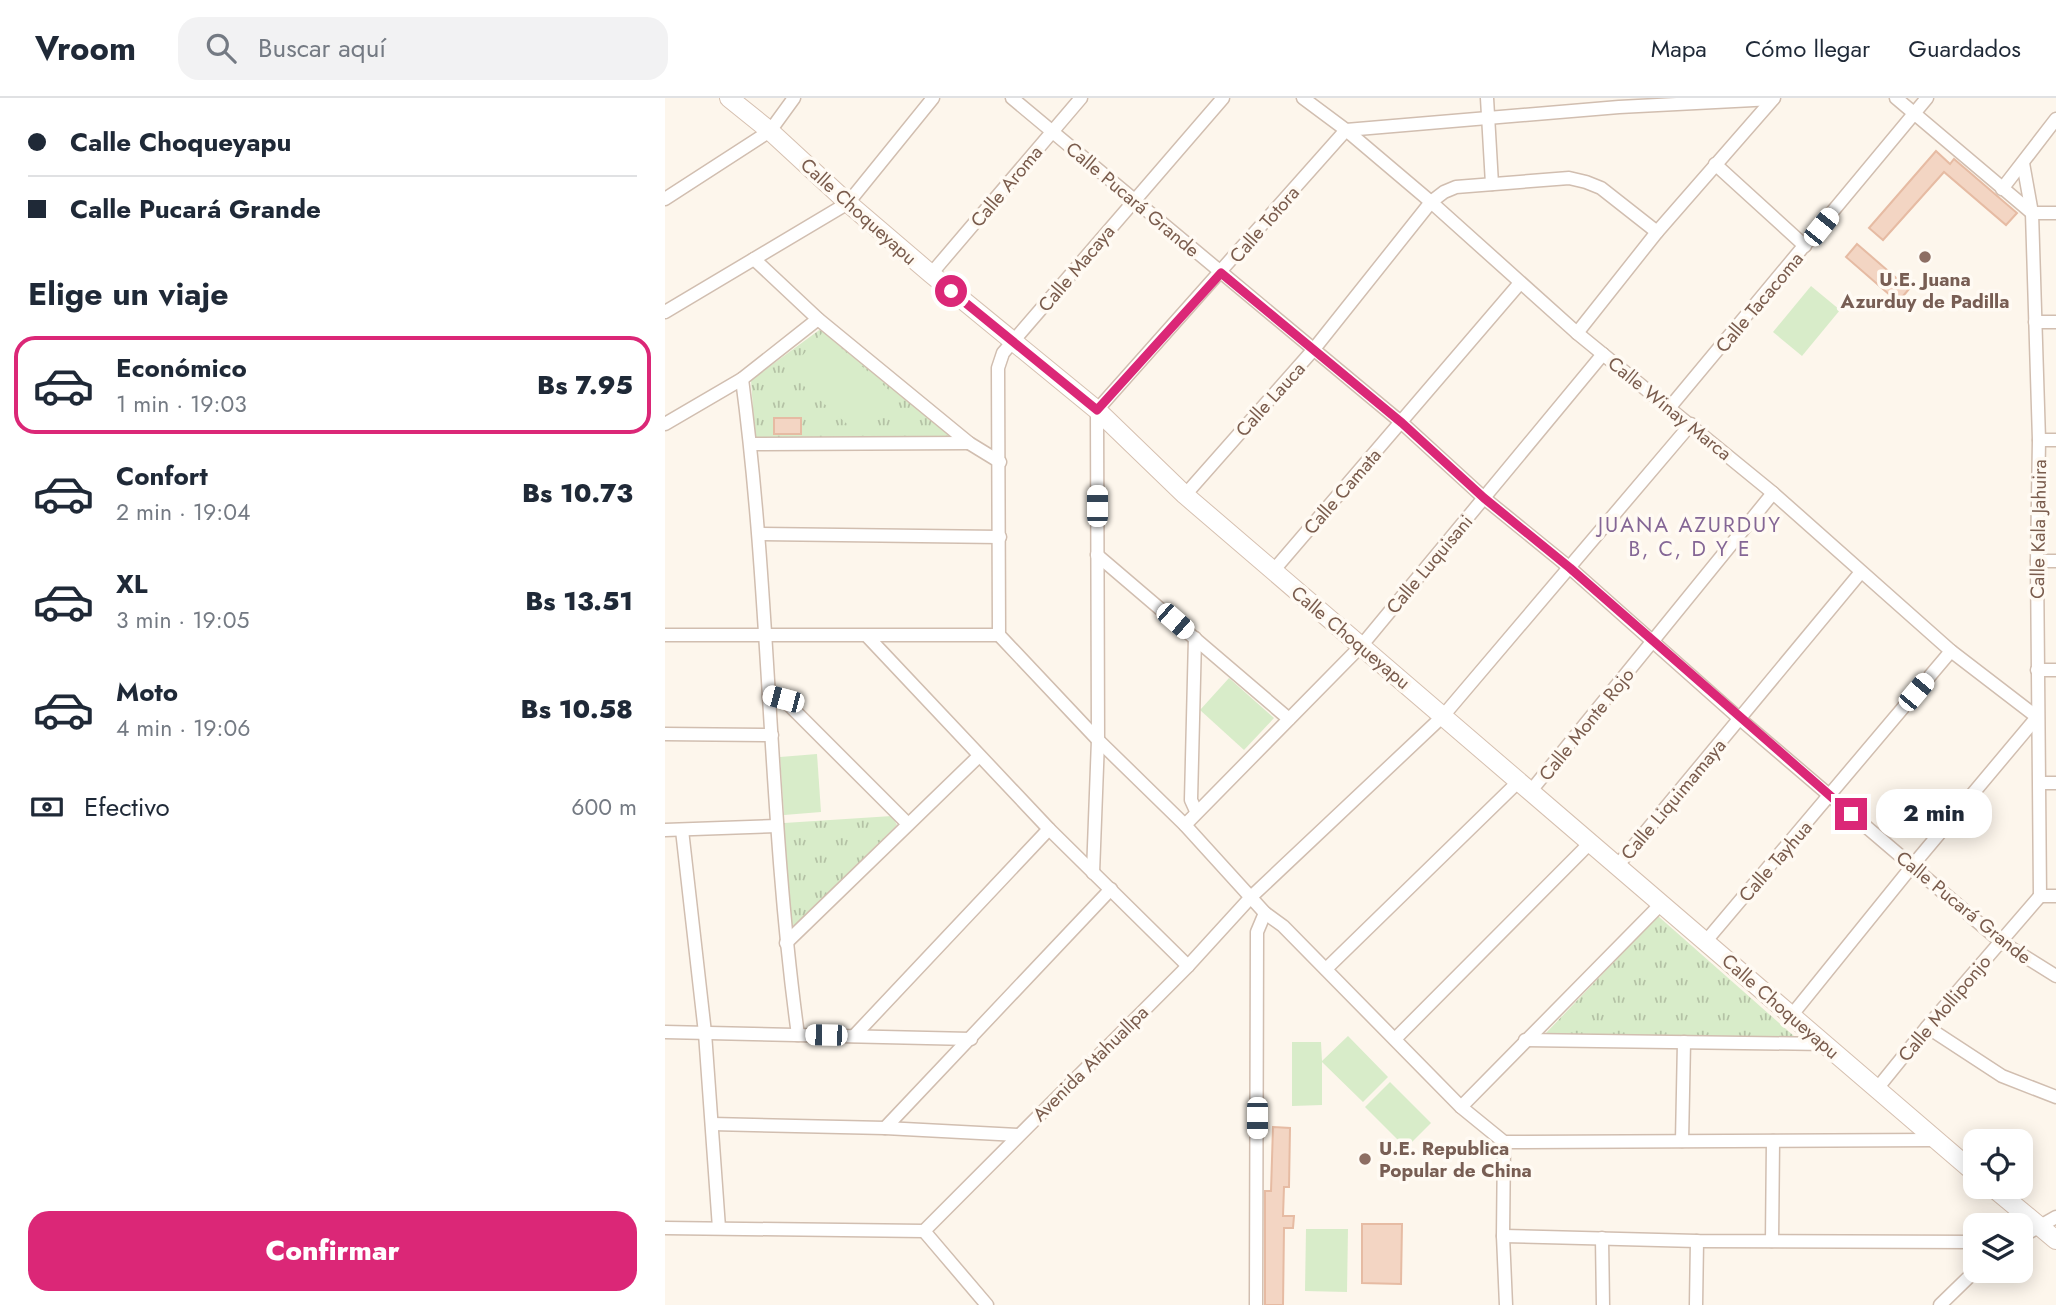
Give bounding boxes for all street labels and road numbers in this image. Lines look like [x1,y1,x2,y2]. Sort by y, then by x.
street label: Calle Pucará Grande [1060,135,1205,264]
street label: Calle Aroma [964,140,1049,233]
street label: Calle Choqueyapu [795,152,923,271]
street label: Calle Totora [1223,180,1305,269]
street label: Calle Macaya [1032,219,1121,318]
street label: Calle Tacacoma [1709,246,1810,359]
street label: Calle Winay Marca [1602,350,1737,467]
street label: Calle Lauca [1229,356,1311,443]
street label: Calle Camata [1297,442,1387,540]
street label: Calle Kala Jahuira [2024,459,2053,599]
street label: Calle Luquisani [1380,509,1479,620]
street label: Calle Choqueyapu [1285,579,1416,695]
street label: Calle Monte Rojo [1532,662,1640,787]
street label: Calle Liquimamaya [1615,733,1732,866]
street label: Calle Tayhua [1732,815,1818,908]
street label: Calle Pucará Grande [1890,844,2037,971]
street label: Calle Choqueyapu [1716,948,1846,1065]
street label: Calle Molliponjo [1892,949,1997,1068]
street label: Avenida Atahuallpa [1026,999,1154,1127]

